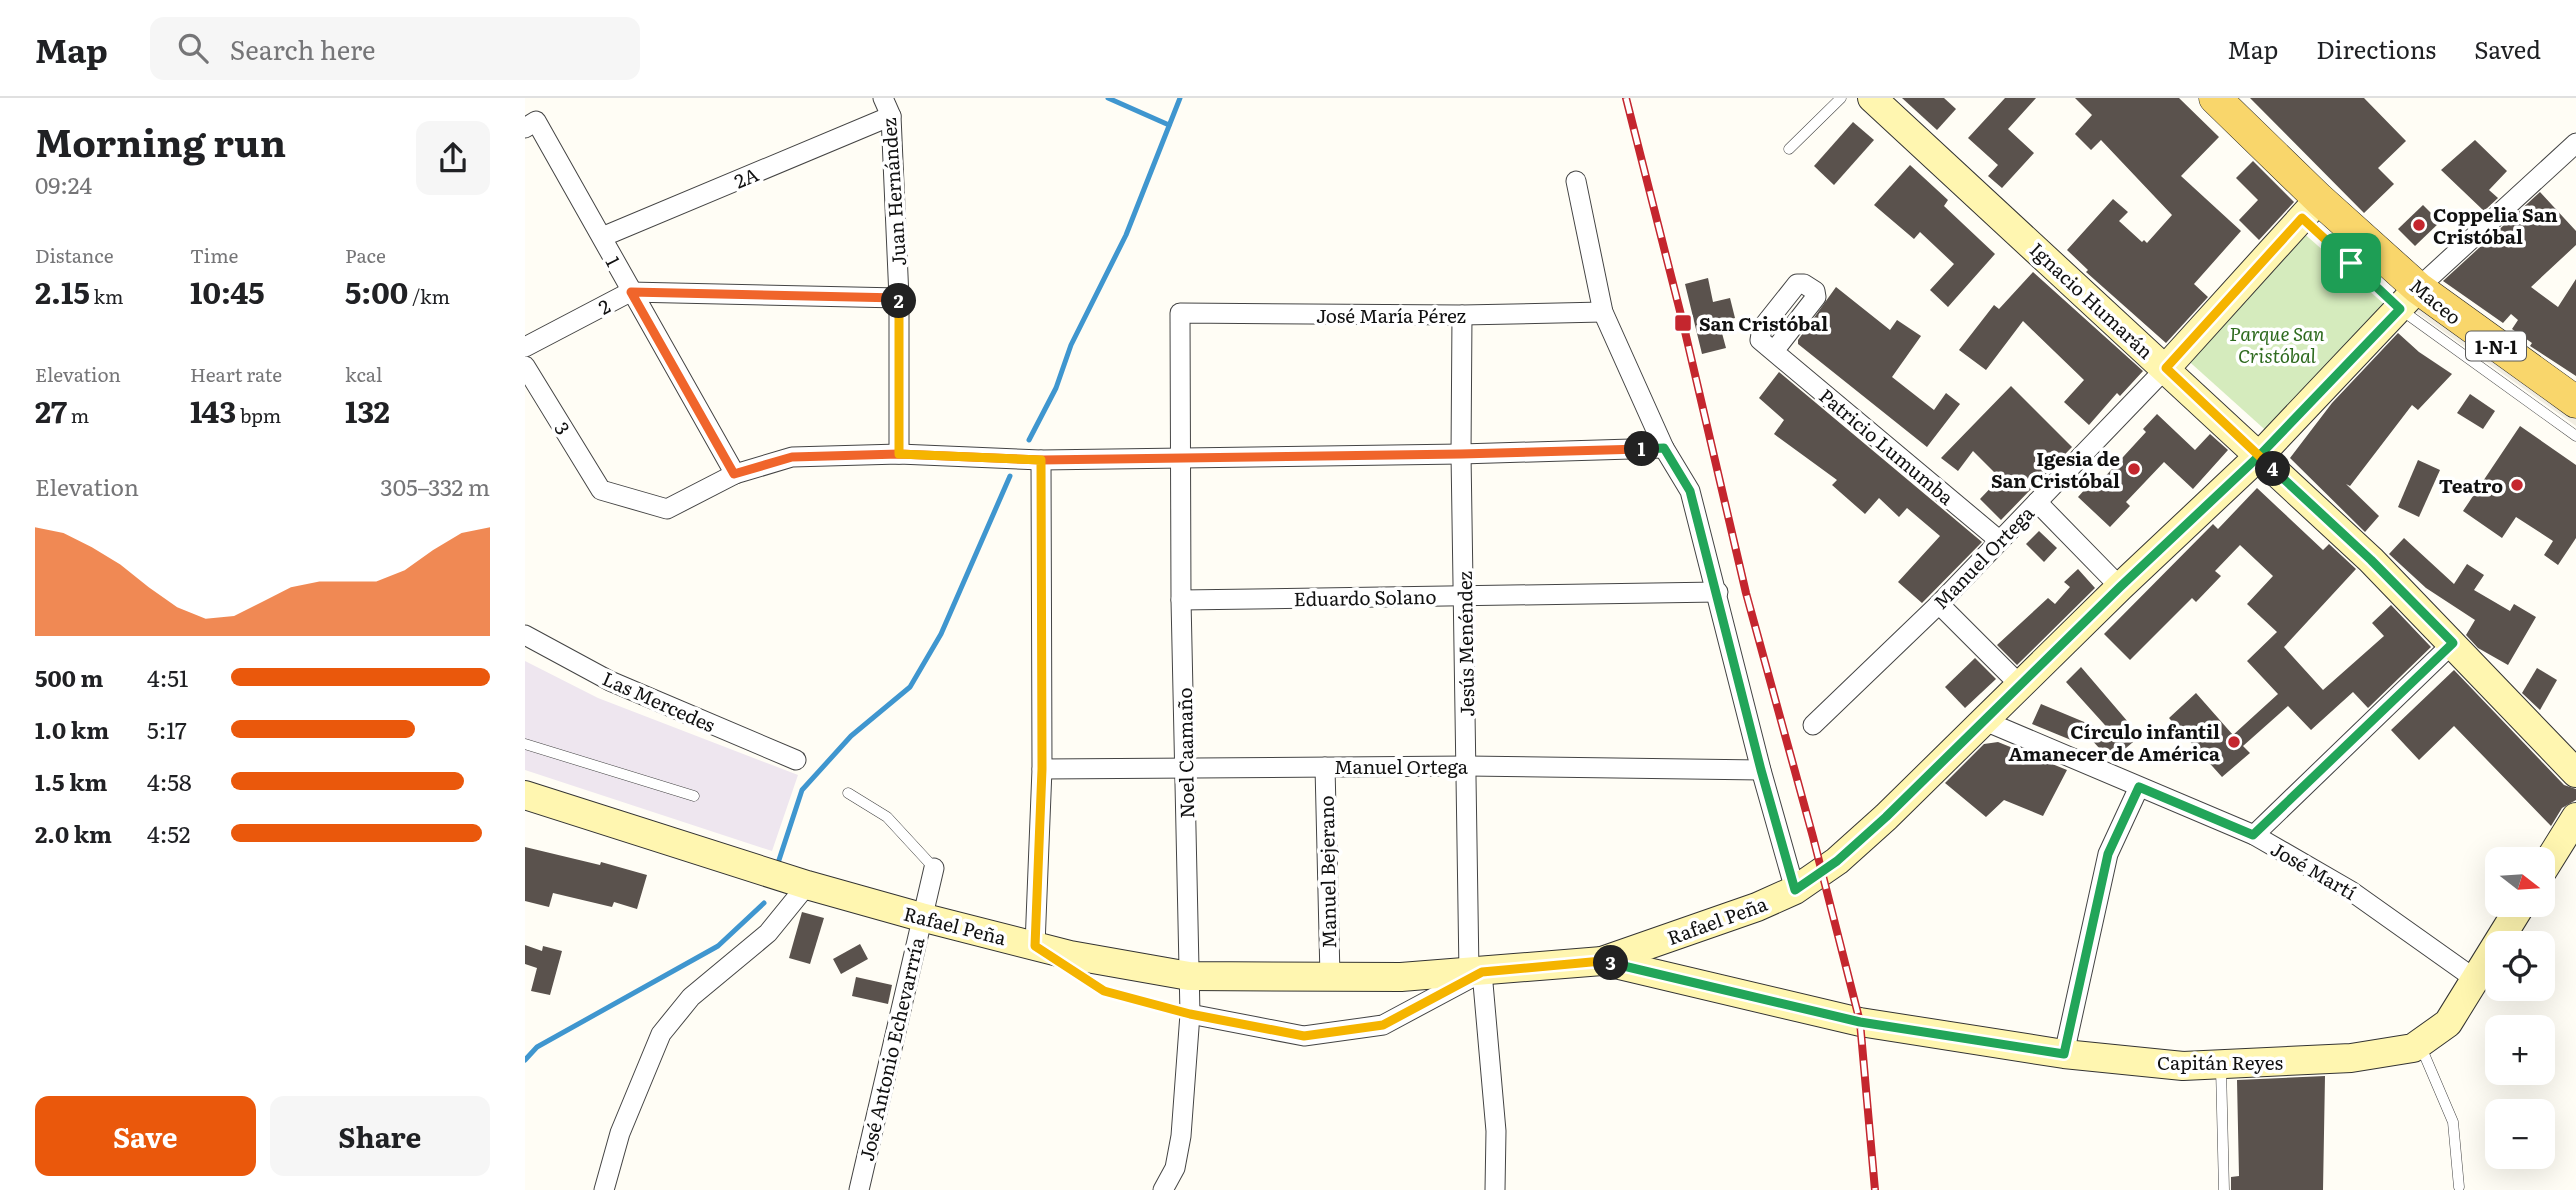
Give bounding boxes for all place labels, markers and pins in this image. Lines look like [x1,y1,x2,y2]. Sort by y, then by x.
place label: Coppelia San Cristóbal [2433,200,2558,250]
marker: Coppelia San Cristóbal [2411,217,2427,233]
pin [2321,233,2381,293]
pin: 2 [881,284,917,318]
place label: San Cristóbal [1699,309,1828,337]
marker: San Cristóbal [1673,313,1693,333]
pin: 1 [1625,432,1659,466]
place label: Igesia de San Cristóbal [1991,444,2120,494]
pin: 4 [2255,452,2291,486]
marker: Igesia de San Cristóbal [2126,461,2142,477]
place label: Teatro [2439,471,2503,499]
marker: Teatro [2509,477,2525,493]
place label: Círculo infantil Amanecer de América [2009,717,2220,767]
marker: Círculo infantil Amanecer de América [2226,734,2242,750]
pin: 3 [1593,946,1629,980]

